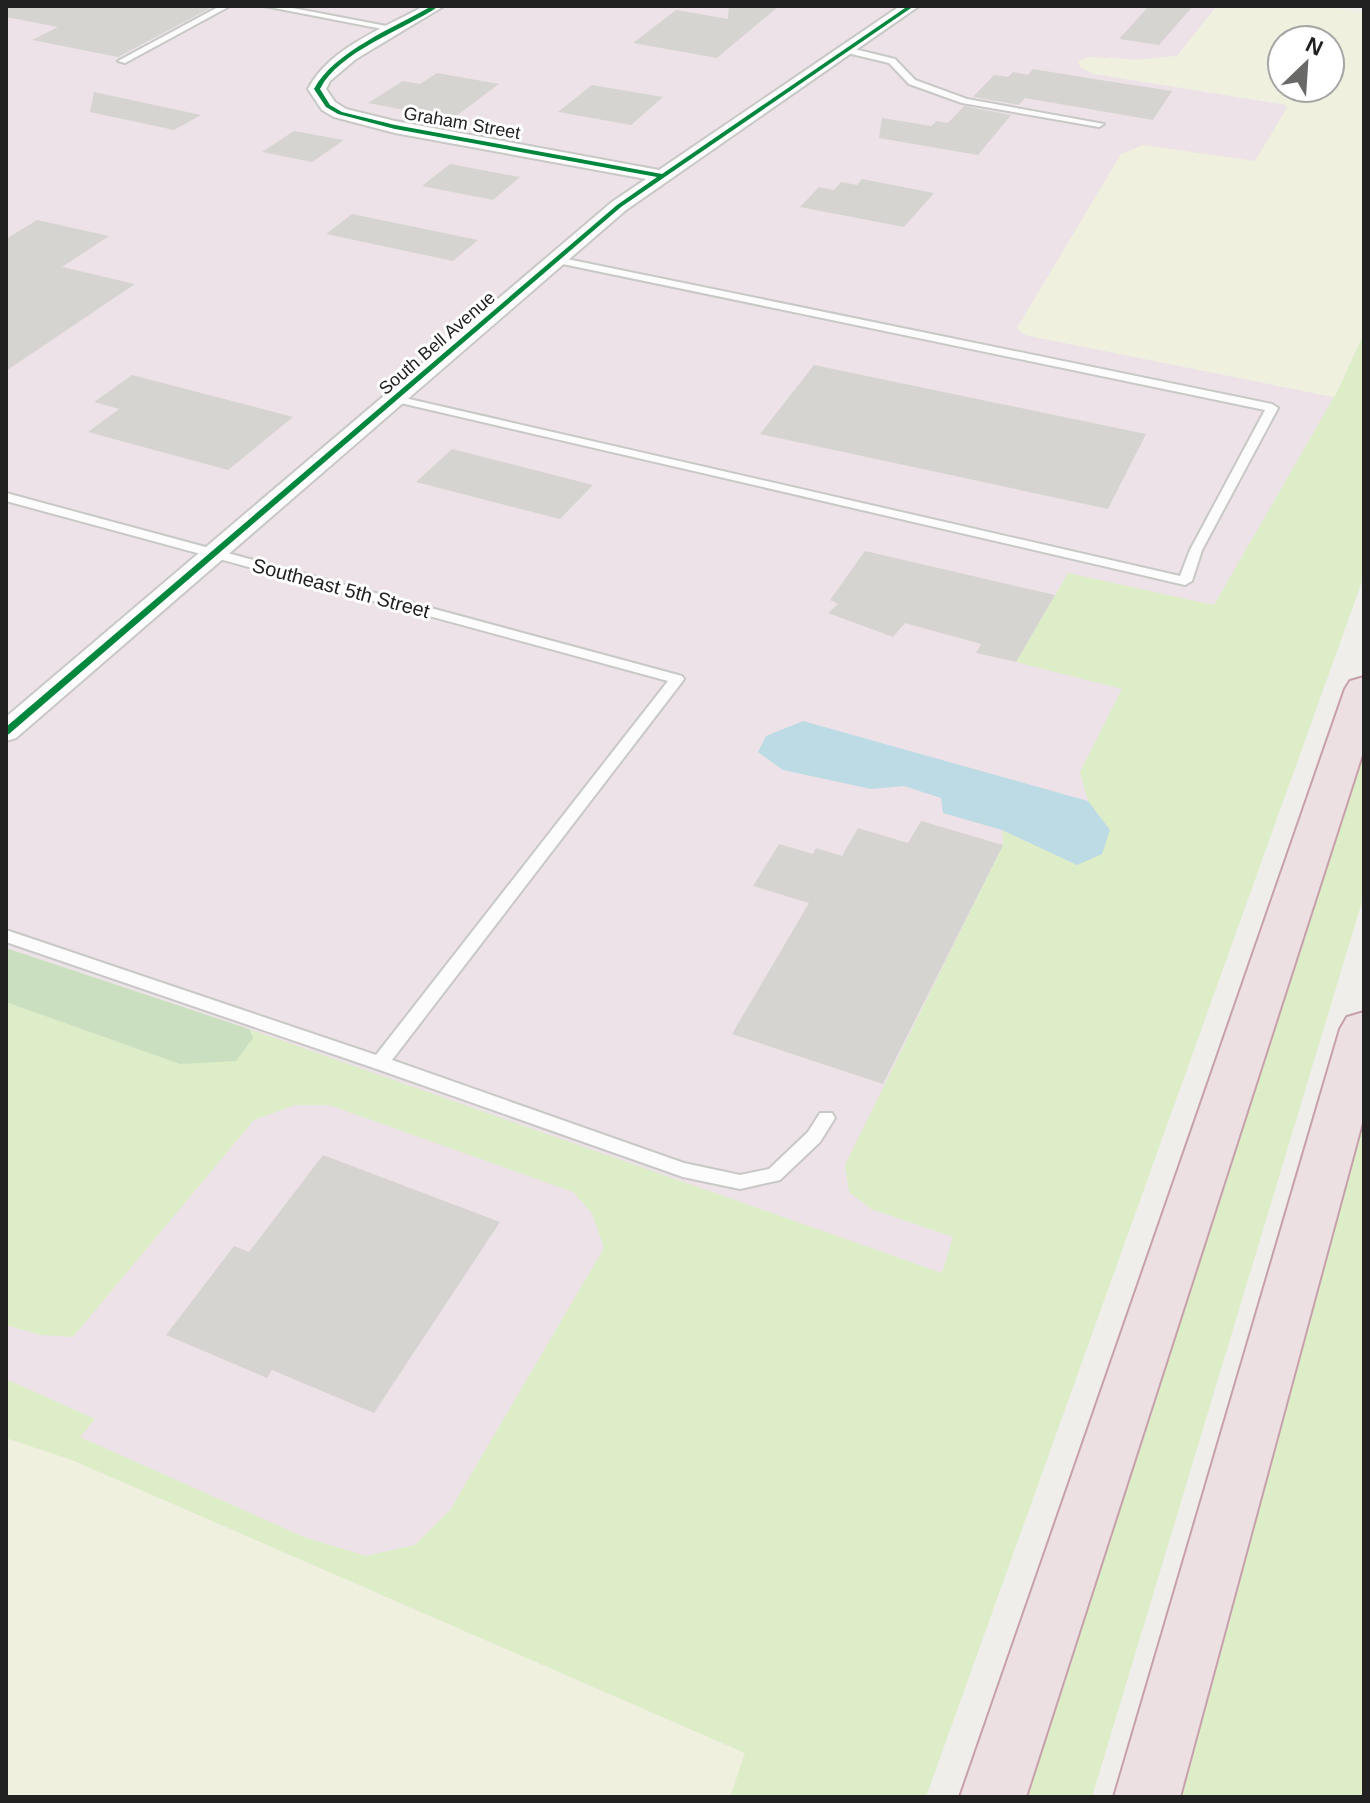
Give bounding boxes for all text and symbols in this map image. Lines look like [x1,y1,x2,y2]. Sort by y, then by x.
north arrow [1266,24,1346,104]
text: N [1302,32,1327,61]
street label: Graham Street [402,103,522,143]
street label: South Bell Avenue [375,287,499,399]
street label: Southeast 5th Street [250,554,432,622]

